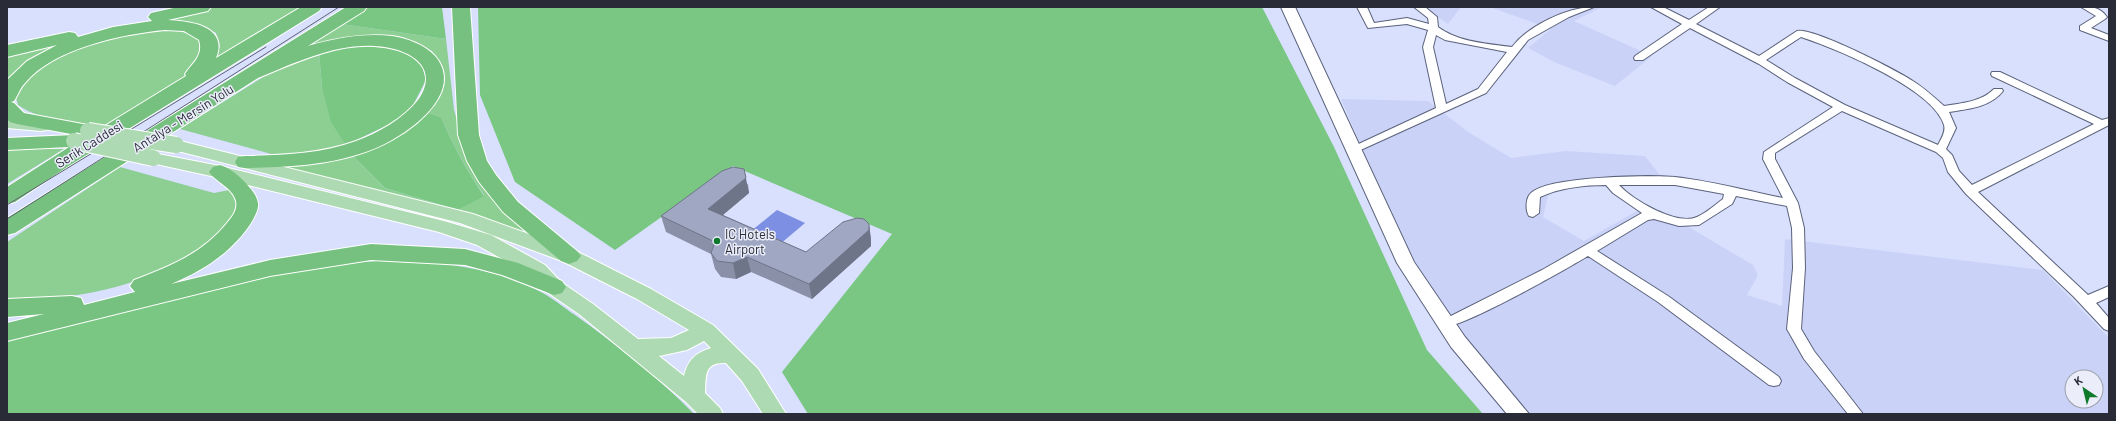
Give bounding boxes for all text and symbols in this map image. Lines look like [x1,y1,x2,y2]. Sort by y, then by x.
street label: Antalya - Mersin Yolu [130,81,236,155]
street label: Serik Caddesi [52,117,126,171]
place label: IC Hotels Airport [725,226,775,257]
marker: IC Hotels Airport [712,236,722,246]
north arrow [2064,369,2104,409]
text: K [2071,373,2085,388]

